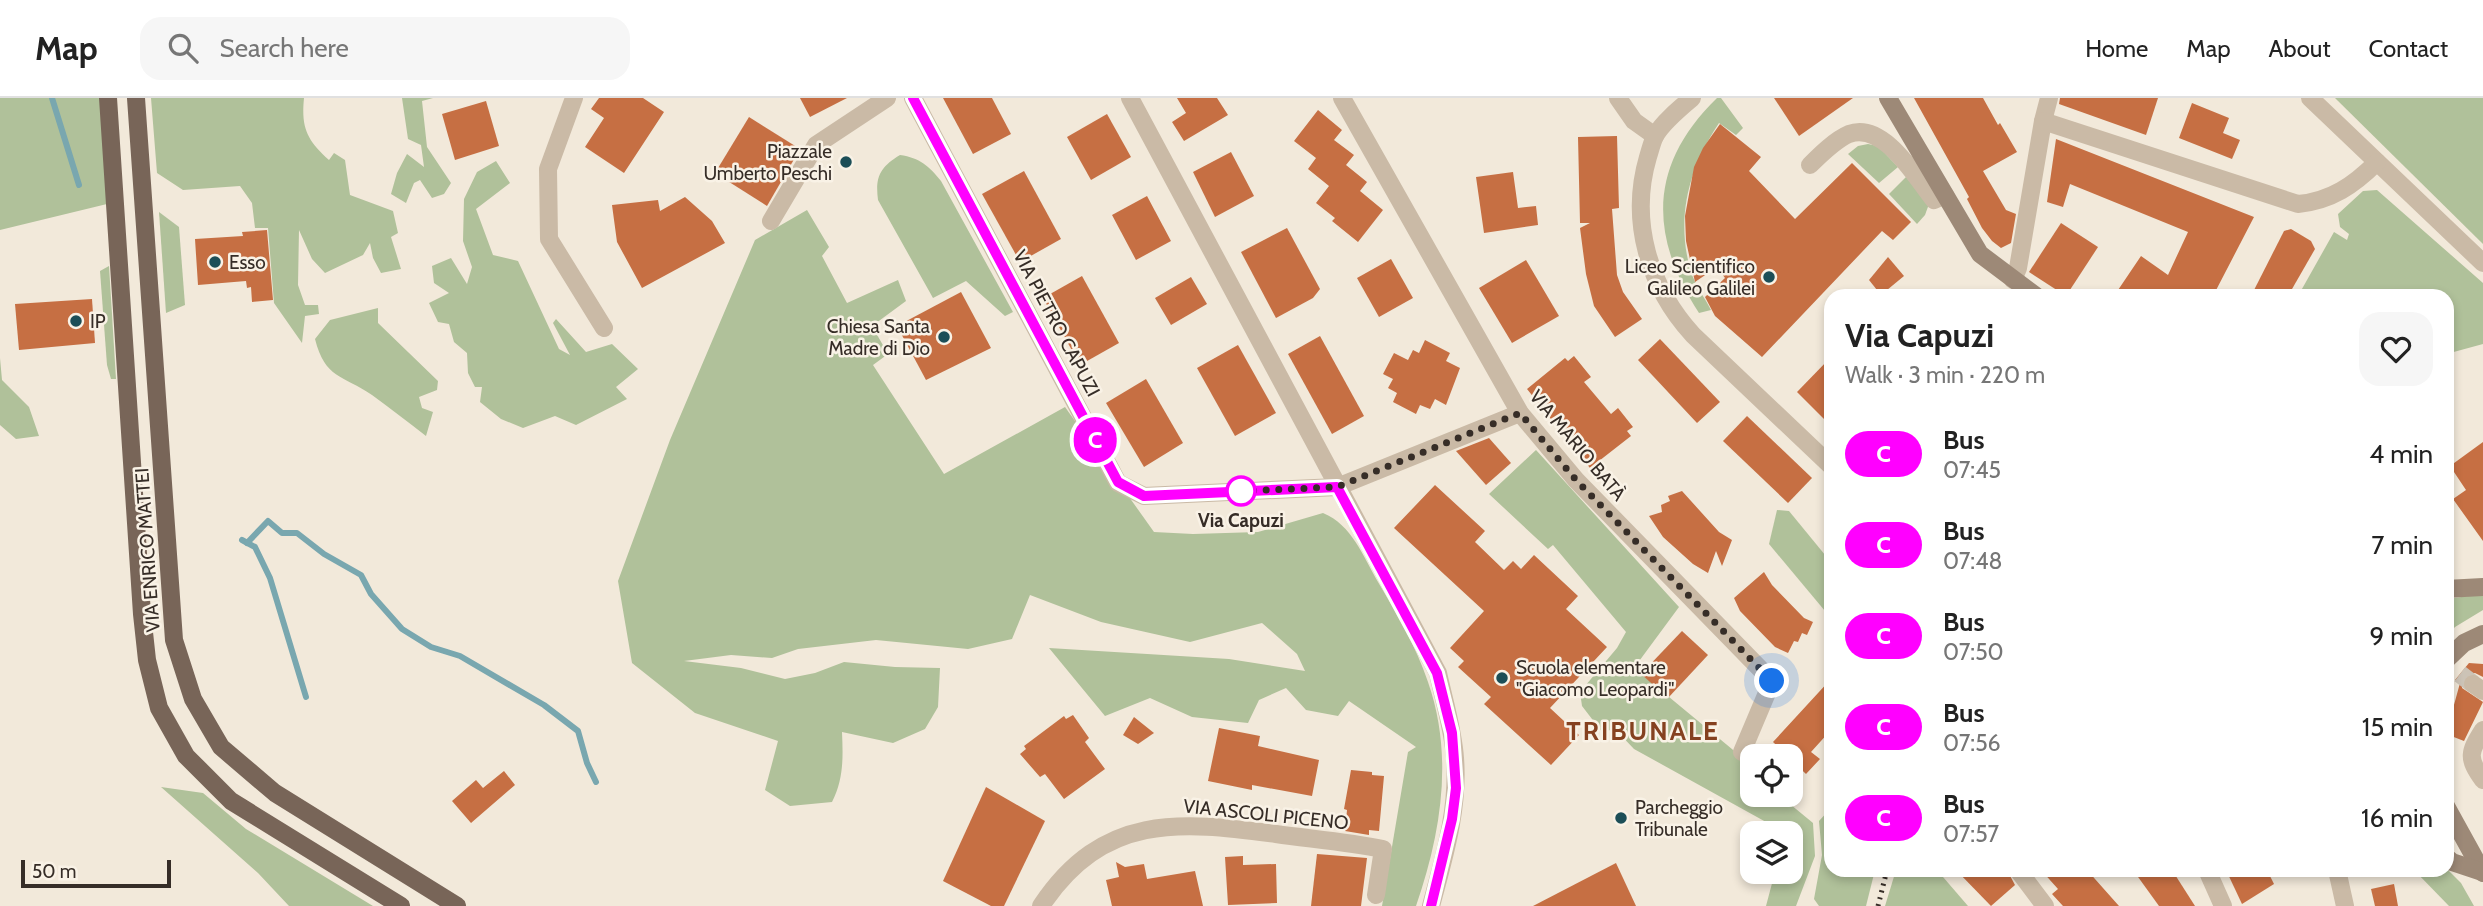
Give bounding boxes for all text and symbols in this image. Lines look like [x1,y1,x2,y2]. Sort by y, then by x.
search box [140,17,630,80]
text: Map [35,28,98,68]
icon: search [164,29,202,67]
text: Search here [220,32,349,64]
text: Home [2085,34,2148,63]
text: Map [2186,34,2231,63]
text: About [2269,34,2331,63]
text: Contact [2369,34,2448,63]
place label: Piazzale Umberto Peschi [703,140,832,185]
marker: Piazzale Umberto Peschi [838,154,854,170]
street label: VIA PIETRO CAPUZI [1008,246,1105,400]
place label: Esso [229,251,266,274]
marker: Esso [207,254,223,270]
place label: Liceo Scientifico Galileo Galilei [1625,255,1755,300]
marker: Liceo Scientifico Galileo Galilei [1761,269,1777,285]
place label: IP [90,310,106,333]
button: heart [2359,312,2433,386]
marker: IP [68,313,84,329]
place label: Chiesa Santa Madre di Dio [827,315,930,360]
text: Via Capuzi [1845,315,1994,355]
marker: Chiesa Santa Madre di Dio [936,329,952,345]
text: Walk · 3 min · 220 m [1845,361,2045,389]
street label: VIA MARIO BATÀ [1525,385,1632,506]
line badge: C [1072,417,1118,463]
text: Bus [1943,424,1984,456]
text: C [1088,425,1102,454]
text: 4 min [2369,438,2433,470]
text: C [1876,439,1891,468]
text: 07:45 [1943,456,2001,484]
street label: VIA ENRICO MATTEI [130,467,165,633]
marker: Via Capuzi [1226,476,1256,506]
place label: Via Capuzi [1198,509,1284,532]
text: Bus [1943,515,1984,547]
text: 7 min [2371,529,2433,561]
text: C [1876,530,1891,559]
text: 07:48 [1943,547,2002,575]
text: Bus [1943,606,1984,638]
text: 9 min [2370,620,2433,652]
text: C [1876,621,1891,650]
text: 07:50 [1943,638,2004,666]
place label: Scuola elementare "Giacomo Leopardi" [1516,656,1674,701]
your location [1754,663,1789,698]
marker: Scuola elementare "Giacomo Leopardi" [1494,670,1510,686]
text: Bus [1943,697,1984,729]
text: 15 min [2362,711,2433,743]
text: C [1876,712,1891,741]
district label: TRIBUNALE [1566,715,1720,747]
text: 07:56 [1943,729,2001,757]
map controls [1740,744,1803,884]
button: locate [1740,744,1803,807]
text: Bus [1943,788,1984,820]
street label: VIA ASCOLI PICENO [1182,794,1350,835]
place label: Parcheggio Tribunale [1635,796,1723,841]
text: 16 min [2361,802,2433,834]
text: C [1876,803,1891,832]
marker: Parcheggio Tribunale [1613,810,1629,826]
text: 07:57 [1943,820,1999,848]
button: layers [1740,821,1803,884]
scale bar [21,857,172,889]
text: 50 m [32,860,76,883]

